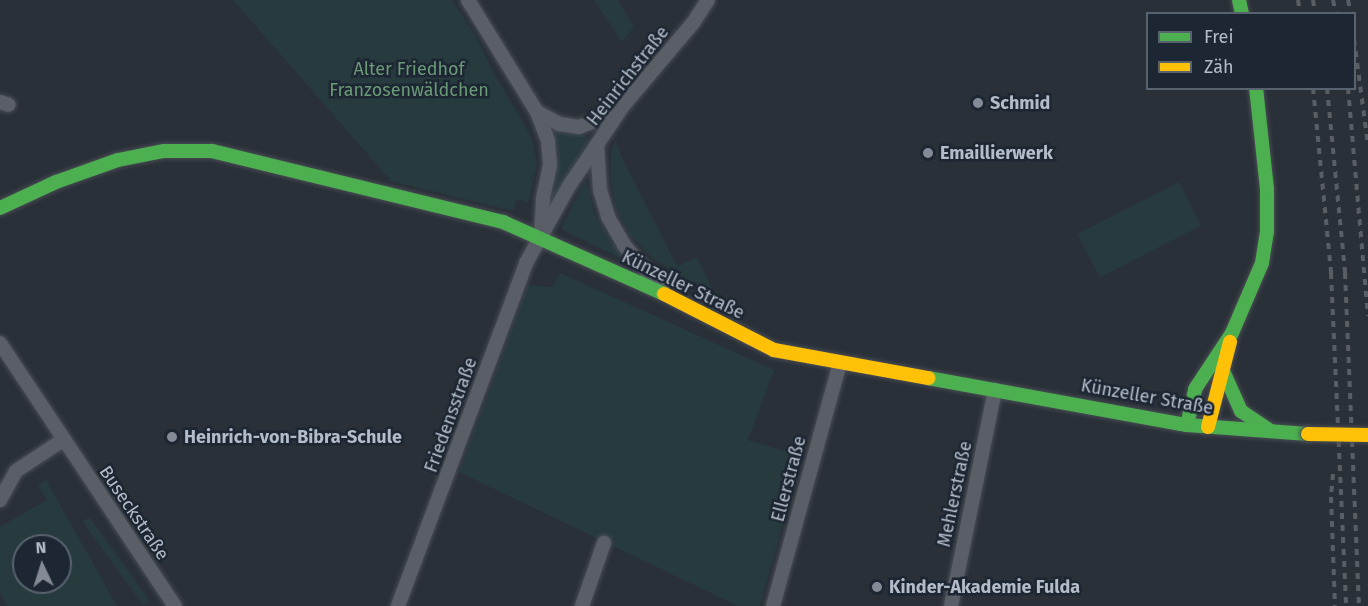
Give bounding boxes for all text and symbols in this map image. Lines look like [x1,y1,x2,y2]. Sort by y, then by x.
legend [1146,12,1356,90]
street label: Heinrichstraße [582,22,674,130]
text: Frei [1204,26,1234,48]
text: Zäh [1204,56,1233,78]
park label: Alter Friedhof Franzosenwäldchen [329,59,489,101]
place label: Schmid [990,92,1050,114]
marker: Schmid [971,96,985,110]
place label: Emaillierwerk [940,142,1053,164]
marker: Emaillierwerk [921,146,935,160]
street label: Künzeller Straße [618,246,748,324]
street label: Friedensstraße [420,355,482,475]
street label: Künzeller Straße [1079,375,1215,419]
place label: Heinrich-von-Bibra-Schule [184,426,402,448]
marker: Heinrich-von-Bibra-Schule [165,430,179,444]
street label: Ellerstraße [767,434,811,524]
street label: Mehlerstraße [933,439,977,549]
street label: Buseckstraße [95,462,173,564]
north arrow [12,534,72,594]
text: N [35,538,47,557]
place label: Kinder-Akademie Fulda [889,576,1080,598]
marker: Kinder-Akademie Fulda [870,580,884,594]

